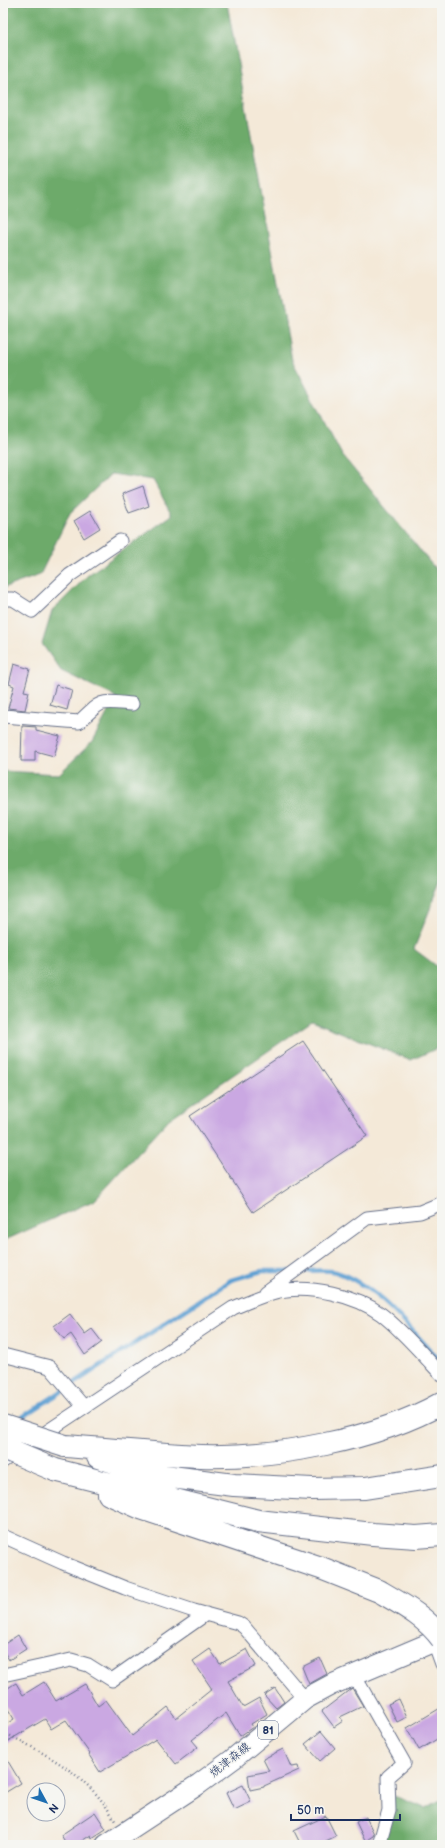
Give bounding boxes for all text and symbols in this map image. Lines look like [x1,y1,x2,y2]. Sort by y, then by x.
road number: 81 [258,1721,278,1739]
street label: 焼津森線 [206,1739,254,1781]
north arrow [26,1782,66,1822]
scale bar [291,1796,400,1822]
text: N [46,1801,61,1815]
text: 50 m [297,1803,324,1818]

